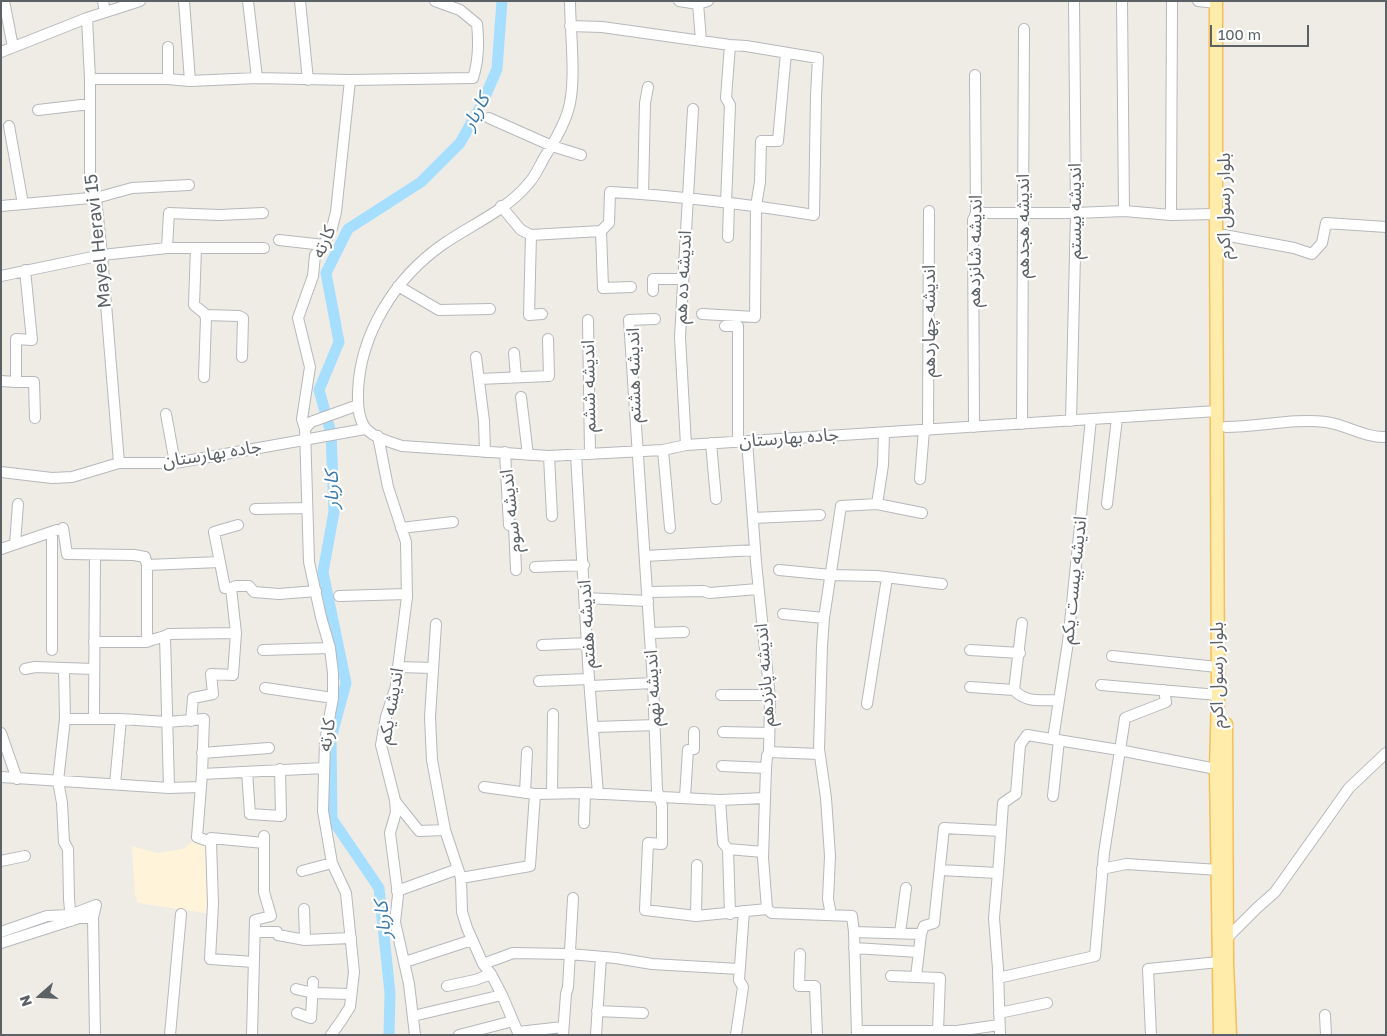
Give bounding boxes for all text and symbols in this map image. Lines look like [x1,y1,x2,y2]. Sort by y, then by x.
scale bar [1212,15,1311,47]
text: 100 m [1218,25,1261,43]
water label: کاربار [457,90,495,134]
street label: بلوار رسول اکرم [1213,153,1235,259]
street label: اندیشه بیستم [1064,163,1086,259]
street label: Mayel Heravi 15 [80,173,116,309]
street label: اندیشه هجدهم [1012,174,1034,278]
street label: اندیشه شانزدهم [963,195,987,307]
street label: کارته [307,223,341,261]
street label: اندیشه ده هم [670,230,696,324]
street label: اندیشه چهاردهم [918,265,940,377]
street label: اندیشه هشتم [622,327,646,423]
street label: اندیشه ششم [577,340,601,432]
street label: جاده بهارستان [738,424,840,452]
street label: جاده بهارستان [161,436,263,472]
street label: اندیشه سوم [496,468,526,554]
water label: کاربار [320,471,344,509]
street label: اندیشه بیست یکم [1057,515,1091,645]
street label: اندیشه هفتم [574,579,600,669]
street label: بلوار رسول اکرم [1206,622,1228,728]
street label: اندیشه پانزدهم [751,623,779,727]
street label: اندیشه نهم [640,649,666,727]
street label: اندیشه یکم [374,666,408,746]
street label: کارته [314,717,340,753]
water label: کاربار [370,900,396,940]
north arrow [15,971,65,1021]
text: N [16,993,35,1009]

